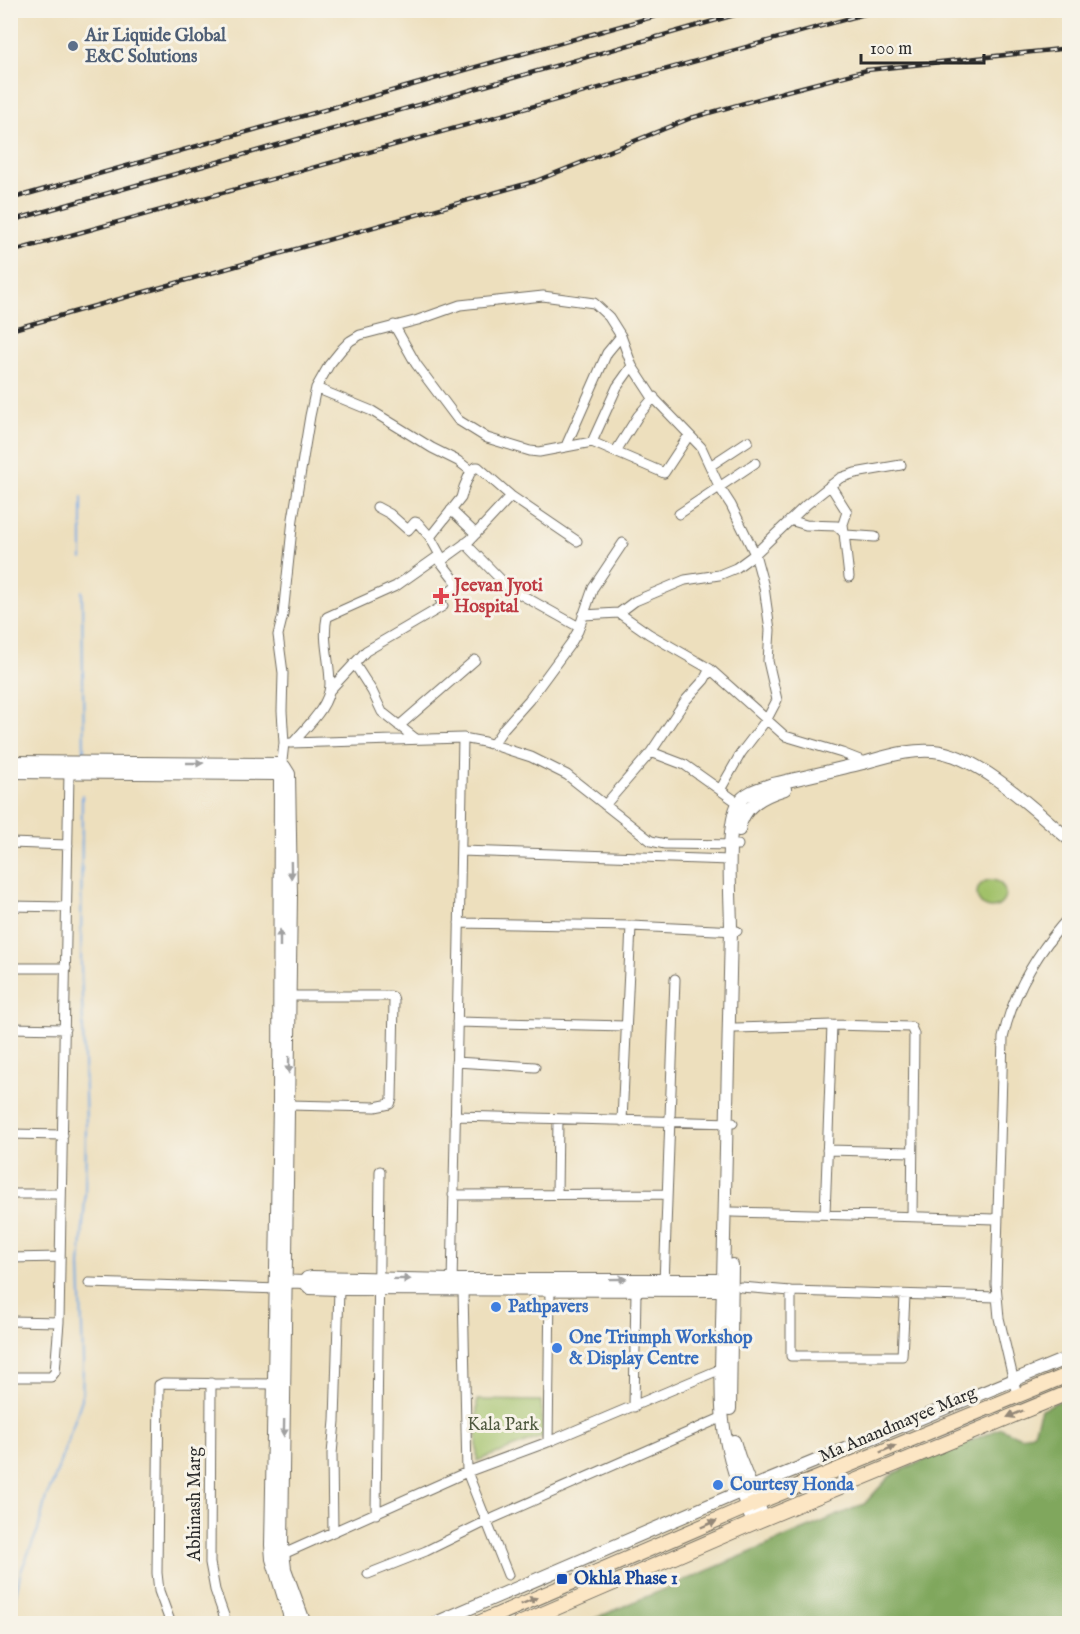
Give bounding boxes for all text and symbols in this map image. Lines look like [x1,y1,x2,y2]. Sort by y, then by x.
place label: Air Liquide Global E&C Solutions [84,25,227,69]
scale bar [861,27,984,65]
text: 100 m [870,38,912,61]
marker: Air Liquide Global E&C Solutions [66,39,80,53]
place label: Jeevan Jyoti Hospital [452,575,543,619]
marker: Jeevan Jyoti Hospital [432,587,450,605]
one-way arrow [185,758,204,768]
one-way arrow [286,860,296,879]
one-way arrow [275,929,285,948]
one-way arrow [284,1055,294,1074]
one-way arrow [393,1274,412,1284]
one-way arrow [609,1274,628,1284]
place label: Pathpavers [508,1296,589,1319]
marker: Pathpavers [489,1300,503,1314]
place label: One Triumph Workshop & Display Centre [569,1327,753,1371]
marker: One Triumph Workshop & Display Centre [550,1341,564,1355]
street label: Ma Anandmayee Marg [816,1381,980,1469]
one-way arrow [1006,1409,1024,1419]
park label: Kala Park [467,1414,539,1437]
one-way arrow [279,1418,289,1437]
one-way arrow [880,1444,898,1454]
street label: Abhinash Marg [184,1447,207,1562]
place label: Courtesy Honda [730,1474,855,1497]
marker: Courtesy Honda [711,1478,725,1492]
one-way arrow [700,1519,718,1529]
place label: Okhla Phase 1 [574,1568,678,1591]
marker: Okhla Phase 1 [555,1572,569,1586]
one-way arrow [521,1596,538,1605]

